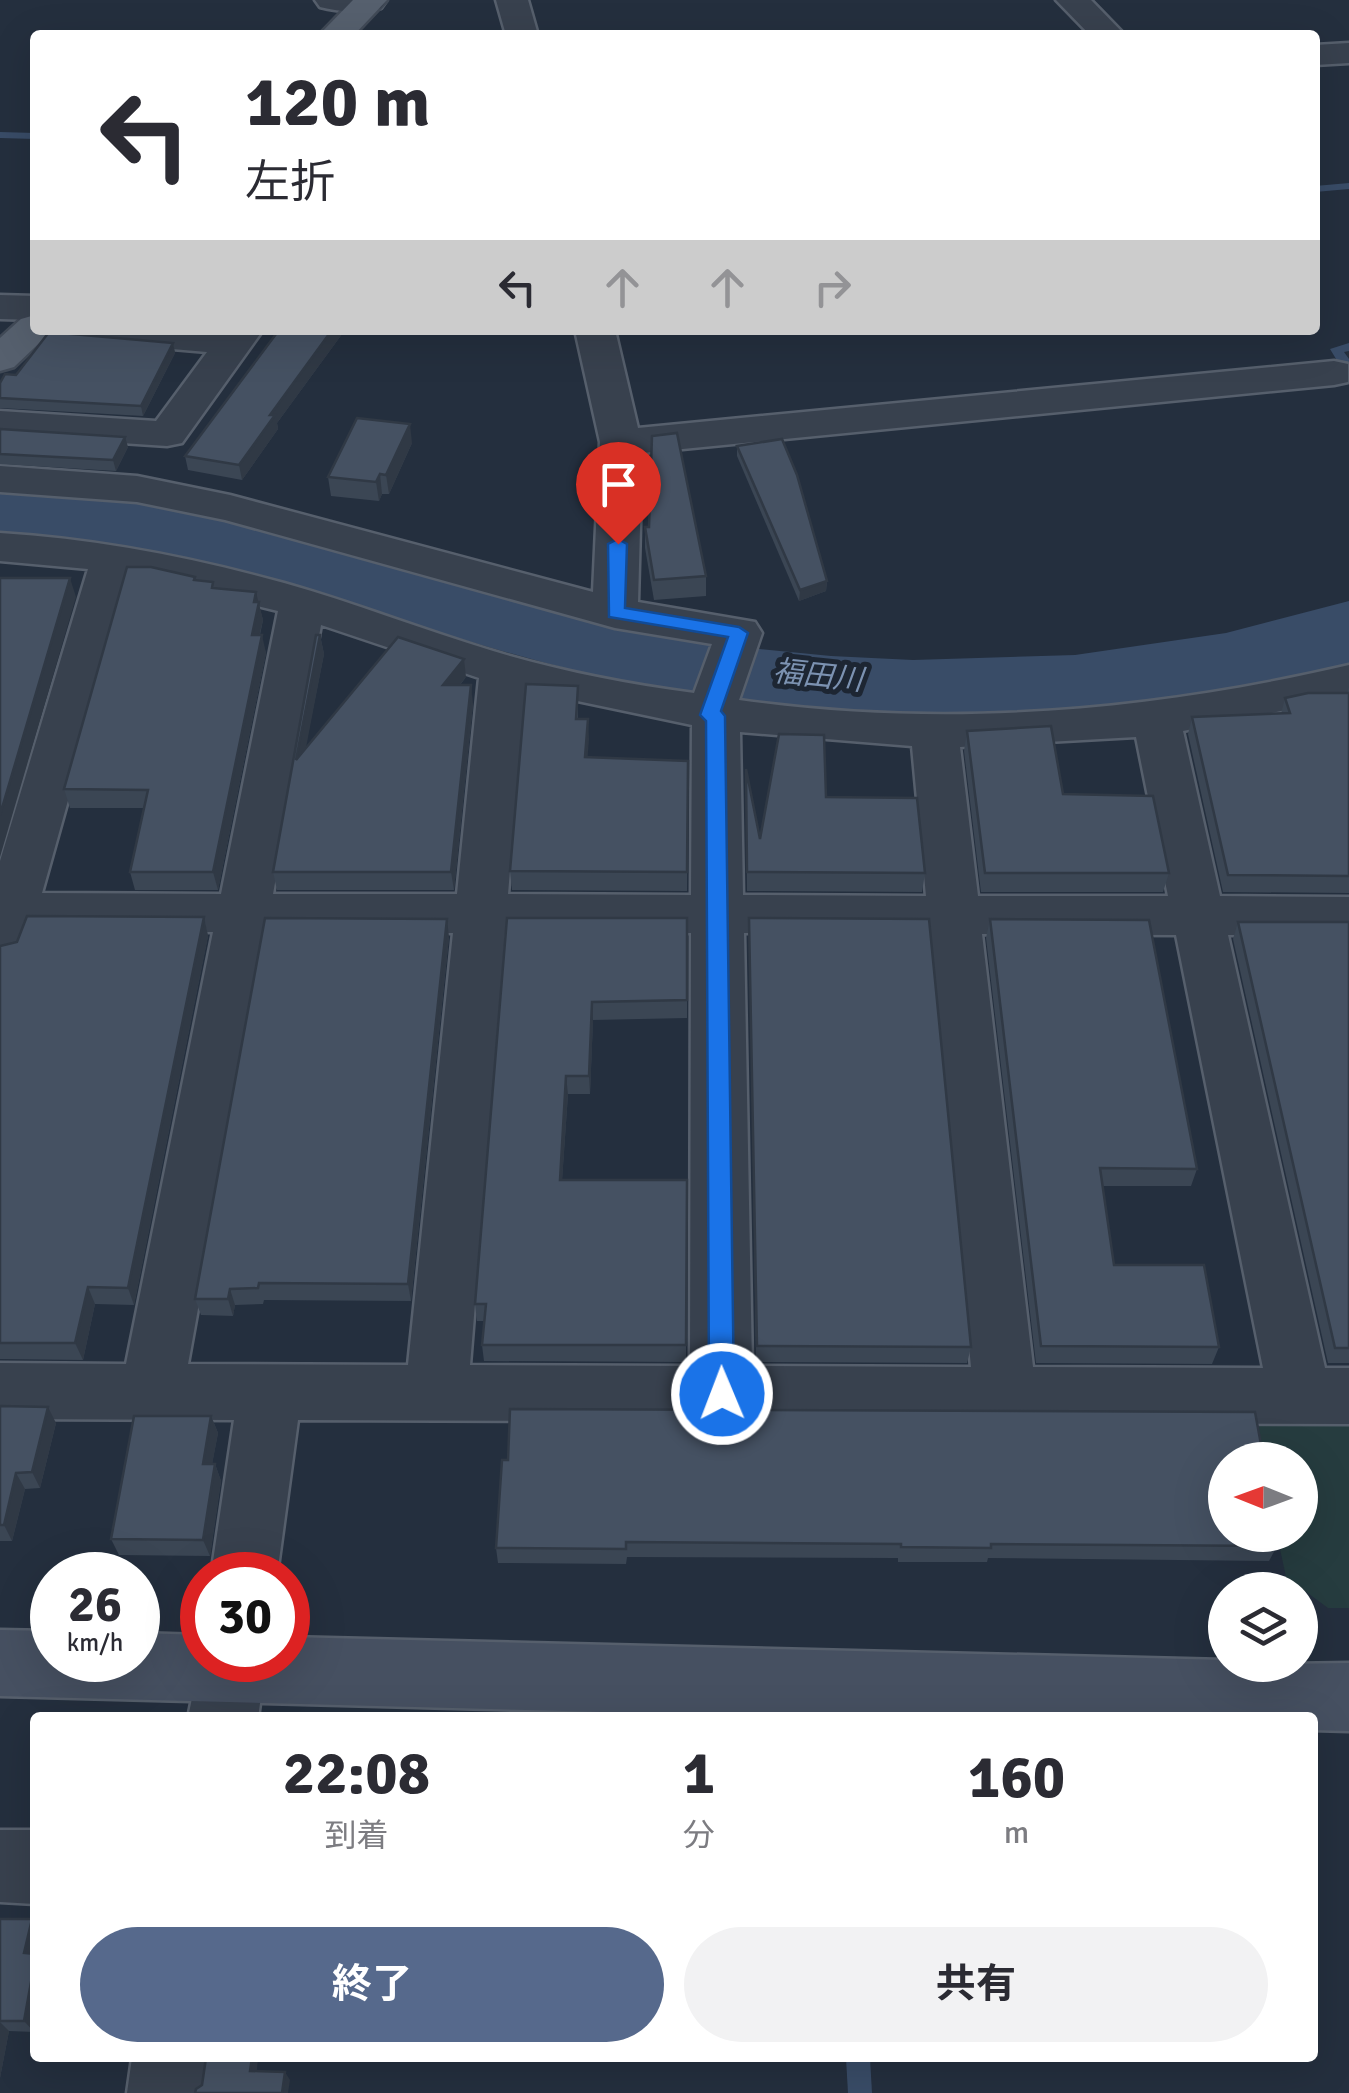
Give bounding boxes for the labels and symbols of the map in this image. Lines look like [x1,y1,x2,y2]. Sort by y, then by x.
pin [576,442,661,545]
water label: 福田川 [771,653,868,699]
position arrow [670,1342,774,1446]
north arrow [1208,1442,1318,1552]
speed limit sign: 30 [180,1552,310,1682]

